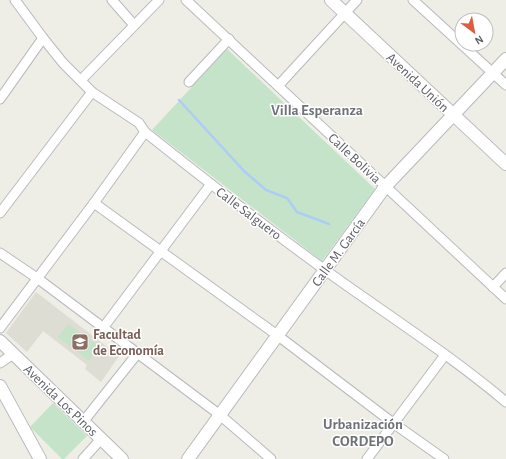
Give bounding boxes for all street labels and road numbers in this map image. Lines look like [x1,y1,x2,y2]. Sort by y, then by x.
street label: Avenida Unión [383,50,451,115]
street label: Calle Bolivia [325,131,384,187]
street label: Calle Salguero [213,185,284,243]
street label: Calle M. García [310,216,368,289]
street label: Avenida Los Pinos [21,362,100,439]

